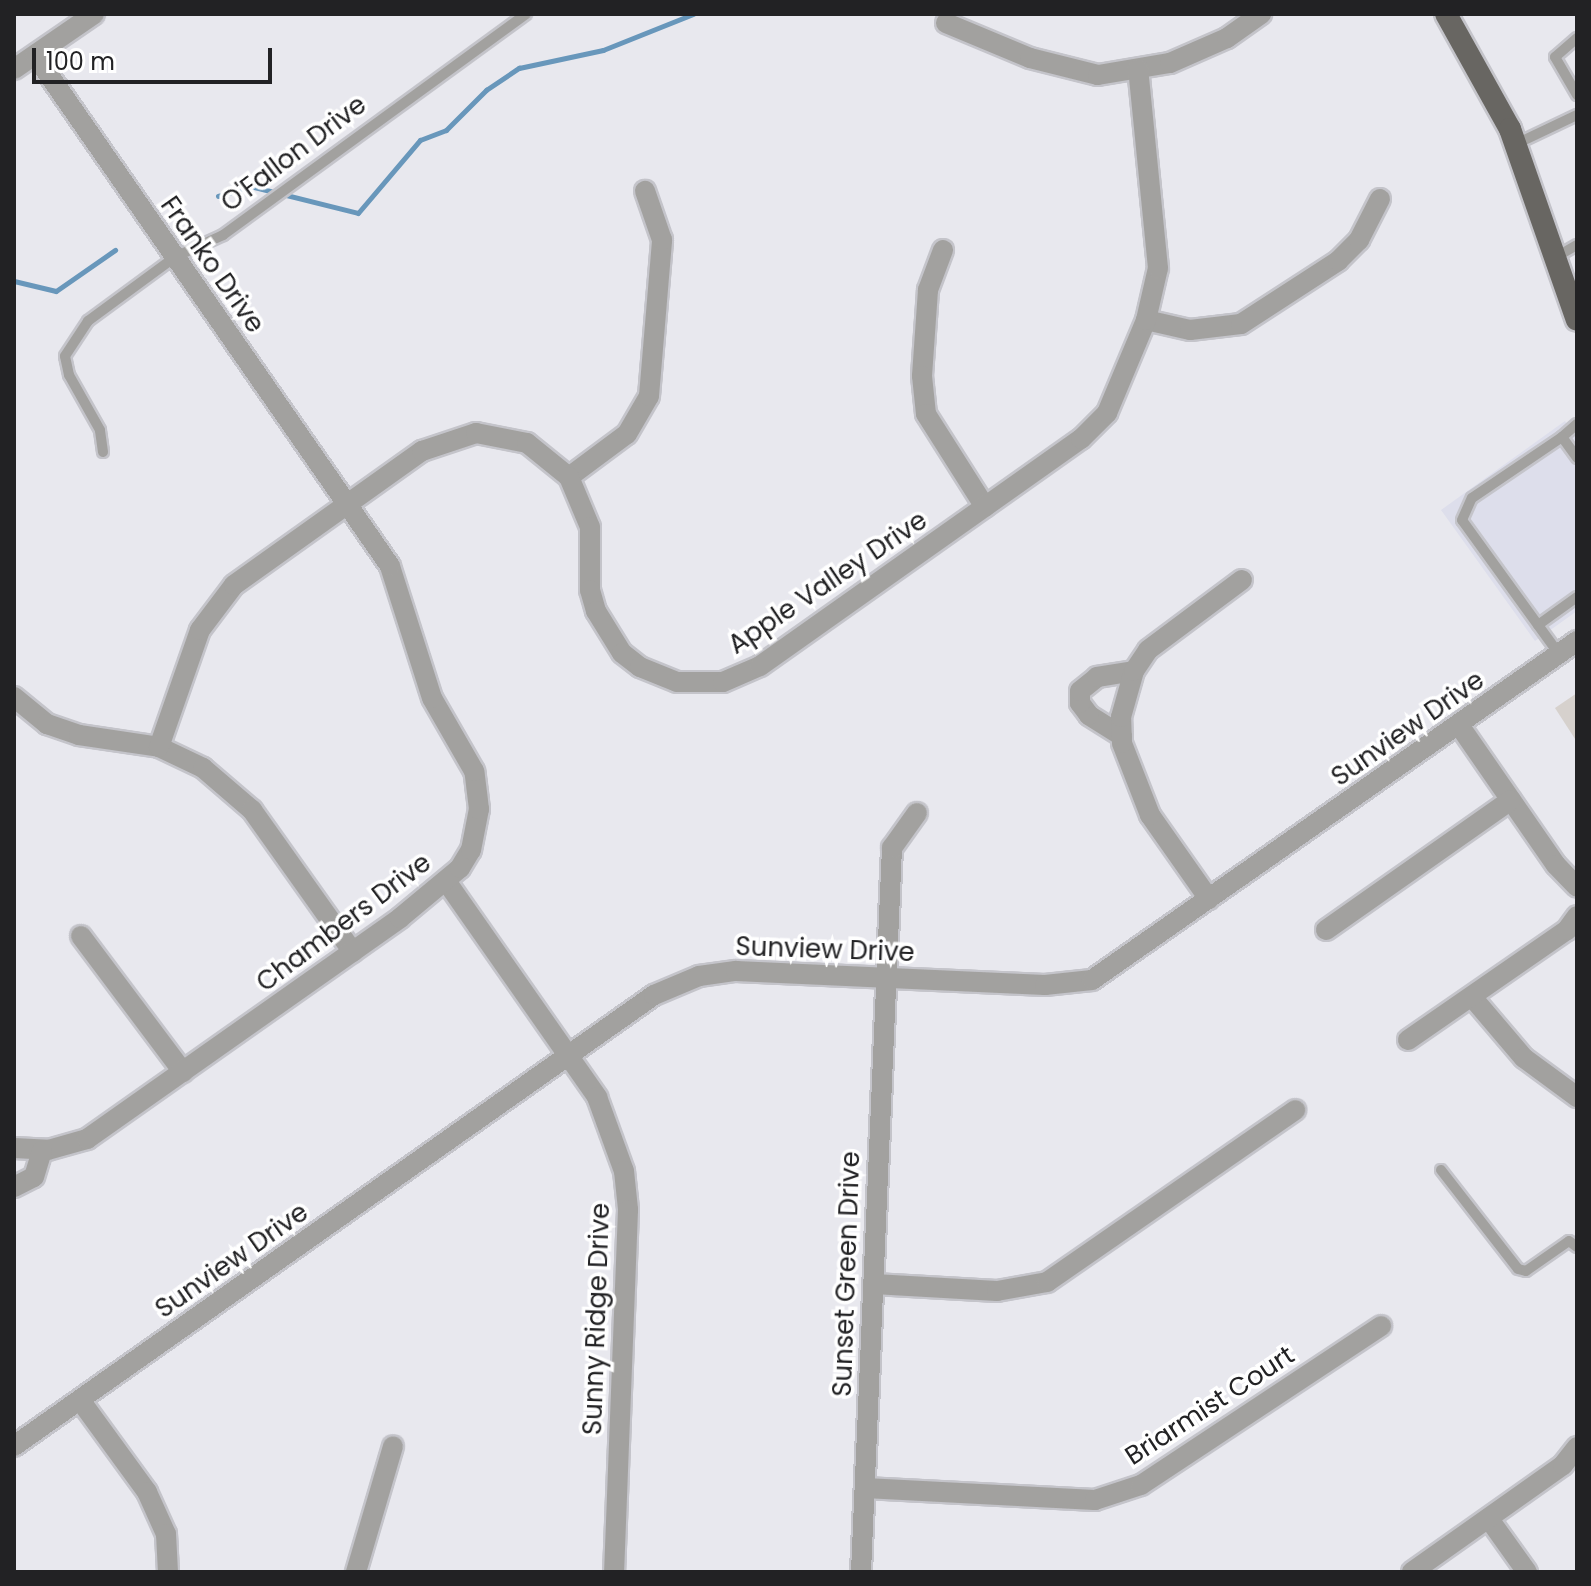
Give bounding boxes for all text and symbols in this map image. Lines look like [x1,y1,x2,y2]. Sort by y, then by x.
scale bar [36,32,276,82]
text: 100 m [46,45,115,78]
street label: O'Fallon Drive [215,89,373,219]
street label: Franko Drive [154,191,270,339]
street label: Apple Valley Drive [723,505,933,661]
street label: Sunview Drive [1326,665,1490,793]
street label: Chambers Drive [251,847,437,999]
street label: Sunview Drive [735,931,915,969]
street label: Sunset Green Drive [827,1151,867,1397]
street label: Sunview Drive [150,1197,314,1325]
street label: Sunny Ridge Drive [577,1202,617,1436]
street label: Briarmist Court [1120,1340,1300,1472]

